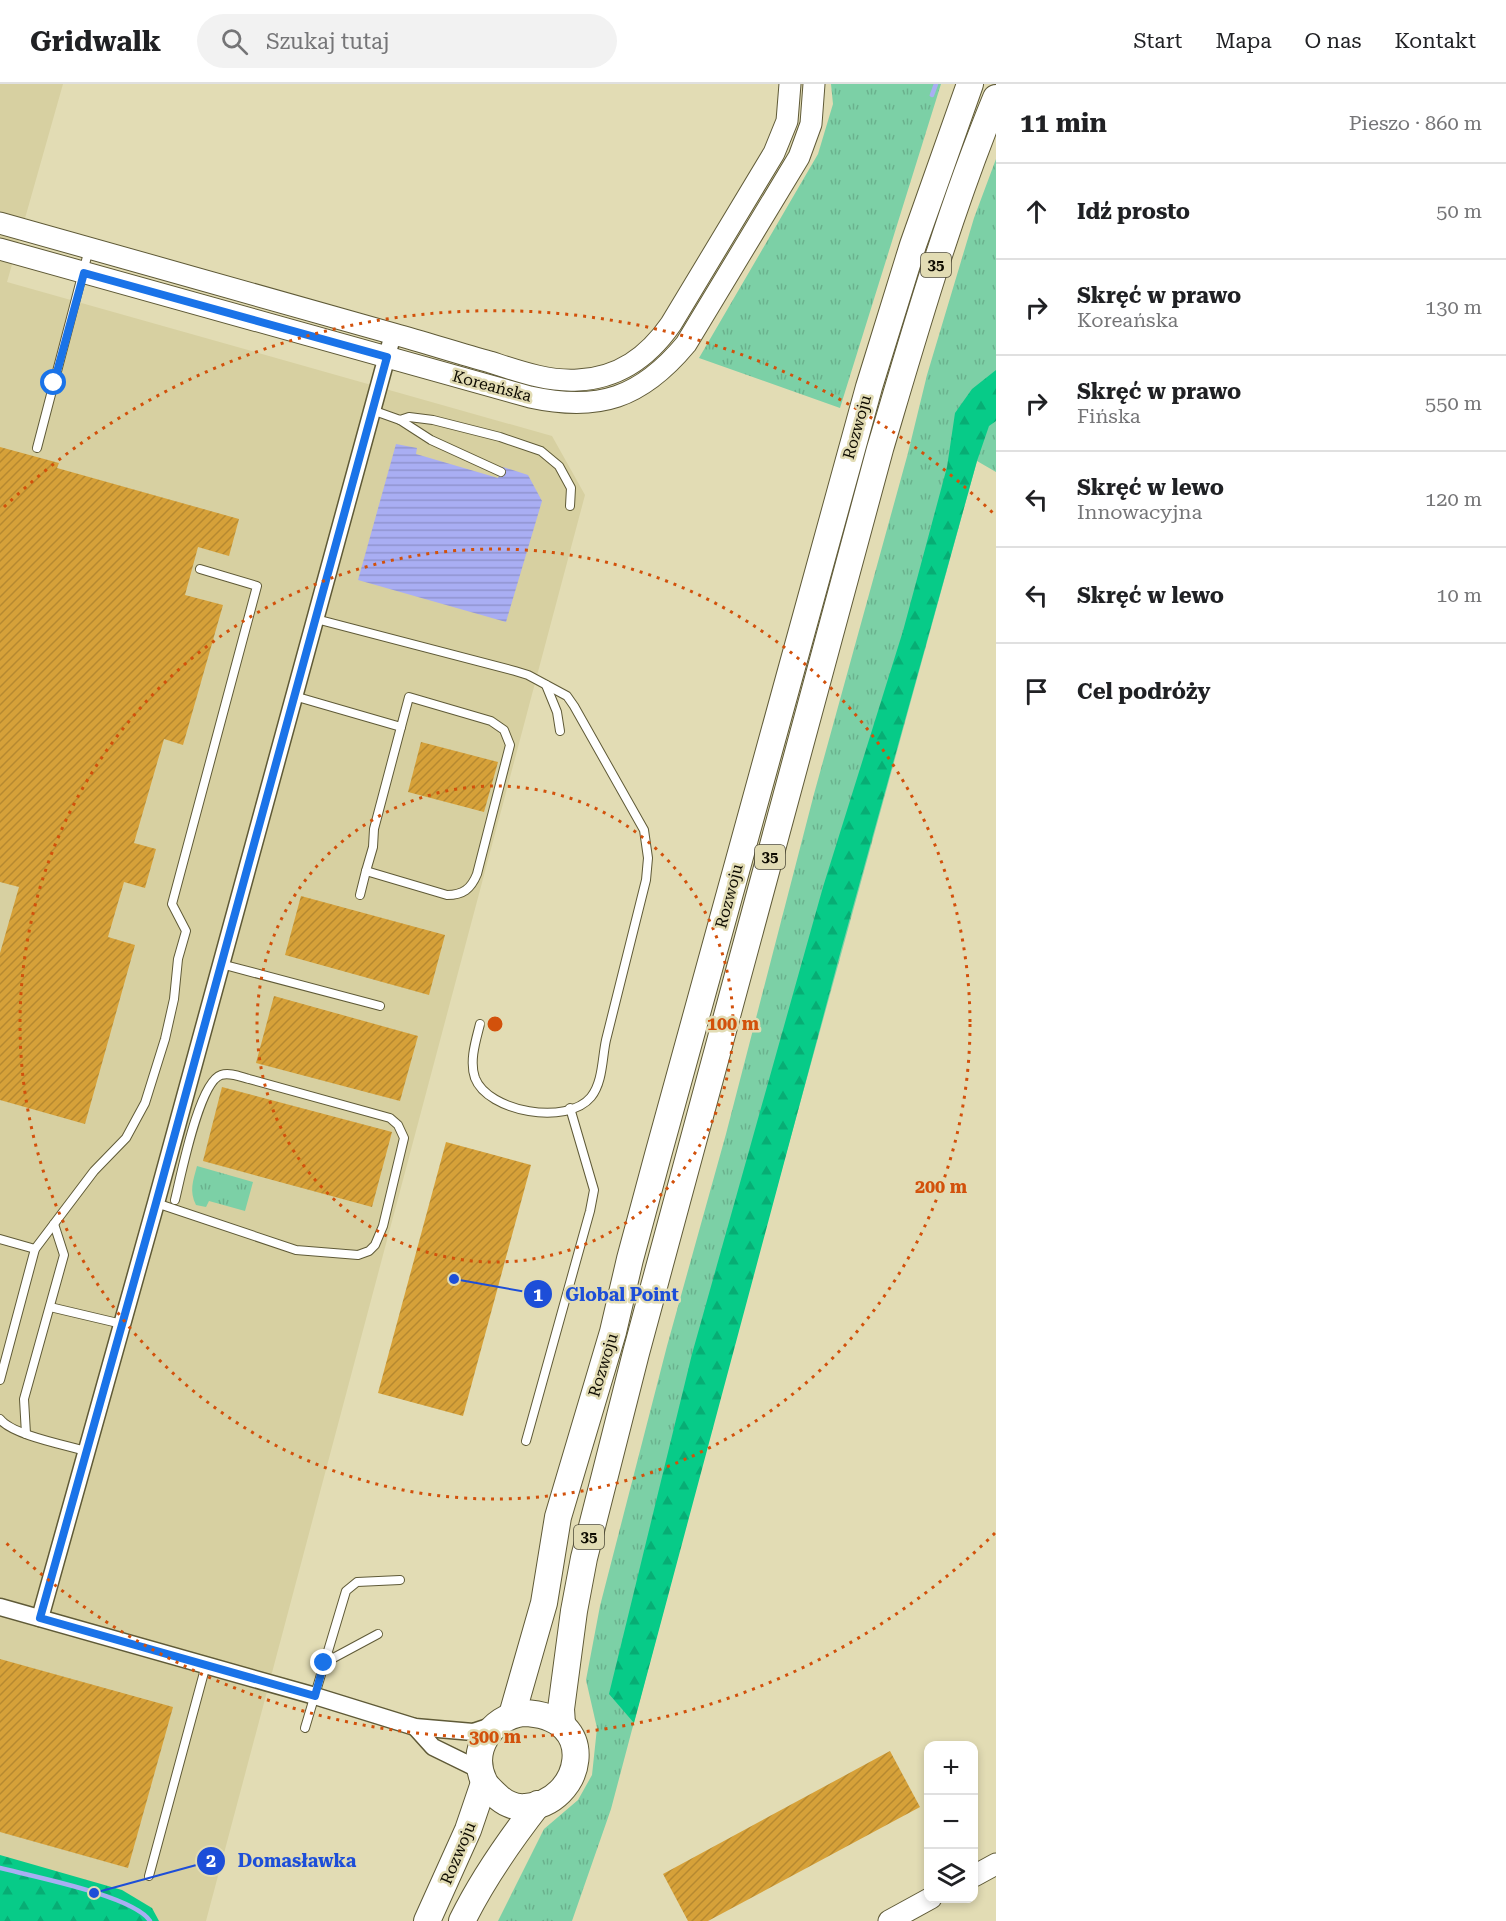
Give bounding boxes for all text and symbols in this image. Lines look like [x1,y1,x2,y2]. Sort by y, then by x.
search box [197,14,617,68]
text: Gridwalk [30,25,161,58]
icon: search [218,25,251,58]
text: Szukaj tutaj [266,29,390,54]
text: Start [1134,29,1182,53]
text: Mapa [1215,29,1272,53]
text: O nas [1305,29,1361,53]
text: Kontakt [1394,29,1476,53]
text: 11 min [1020,108,1107,138]
text: Pieszo · 860 m [1349,111,1482,135]
icon: ahead [1020,195,1053,228]
text: Idź prosto [1077,199,1190,224]
text: 50 m [1436,199,1482,223]
road number: 35 [921,253,951,277]
text: Skręć w prawo [1077,283,1241,308]
icon: right [1020,291,1053,324]
text: 130 m [1425,295,1482,319]
text: Koreańska [1077,308,1178,332]
street label: Koreańska [450,366,534,406]
route start [40,369,66,395]
text: Skręć w prawo [1077,379,1241,404]
icon: right [1020,387,1053,420]
text: 550 m [1425,391,1482,415]
street label: Rozwoju [839,393,875,461]
text: Fińska [1077,404,1141,428]
text: Skręć w lewo [1077,475,1224,500]
icon: left [1020,483,1053,516]
text: 120 m [1425,487,1482,511]
text: Innowacyjna [1077,500,1202,524]
icon: left [1020,579,1053,612]
text: Skręć w lewo [1077,583,1224,608]
text: 10 m [1436,583,1482,607]
icon: arrive [1020,675,1053,708]
text: Cel podróży [1077,679,1211,704]
road number: 35 [755,845,785,869]
street label: Rozwoju [711,862,747,930]
text: 100 m [707,1013,760,1034]
centre of rings [485,1014,505,1034]
text: 200 m [915,1176,968,1197]
callout: Global Point [523,1276,690,1312]
text: 1 [533,1284,543,1305]
text: Global Point [565,1284,679,1305]
street label: Rozwoju [584,1331,622,1399]
road number: 35 [574,1525,604,1549]
route end [310,1649,336,1675]
text: 300 m [469,1726,522,1747]
map controls [924,1741,978,1903]
button: + [924,1741,978,1795]
button: − [924,1795,978,1849]
street label: Rozwoju [436,1819,480,1887]
callout: Domasławka [196,1843,368,1879]
button: layers [924,1849,978,1903]
text: 2 [206,1850,216,1871]
text: Domasławka [238,1850,357,1871]

